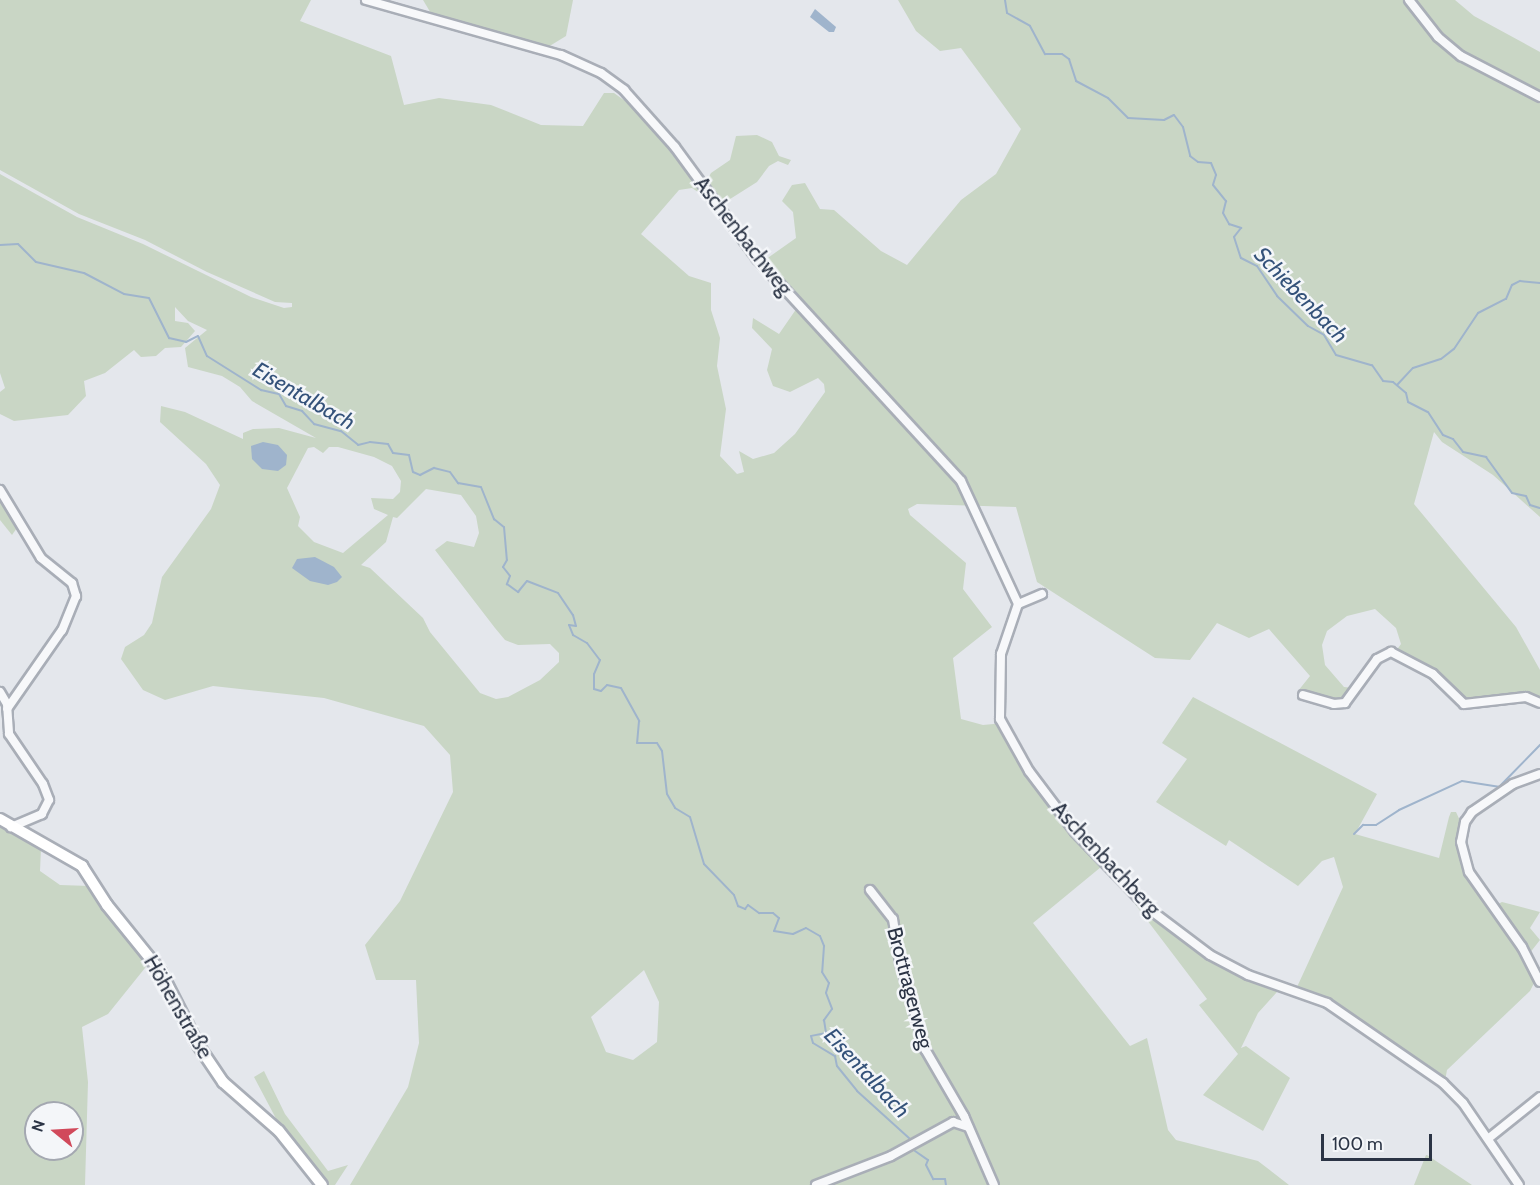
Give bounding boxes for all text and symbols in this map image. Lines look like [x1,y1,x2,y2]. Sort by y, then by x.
street label: Aschenbachweg [689,172,797,300]
water label: Schiebenbach [1249,241,1353,349]
water label: Eisentalbach [248,356,360,436]
street label: Aschenbachberg [1047,797,1165,921]
street label: Brottragerweg [882,924,938,1052]
street label: Höhenstraße [138,951,218,1063]
water label: Eisentalbach [819,1023,915,1123]
north arrow [24,1101,84,1161]
text: N [28,1118,49,1134]
scale bar [1324,1122,1435,1160]
text: 100 m [1332,1133,1383,1155]

